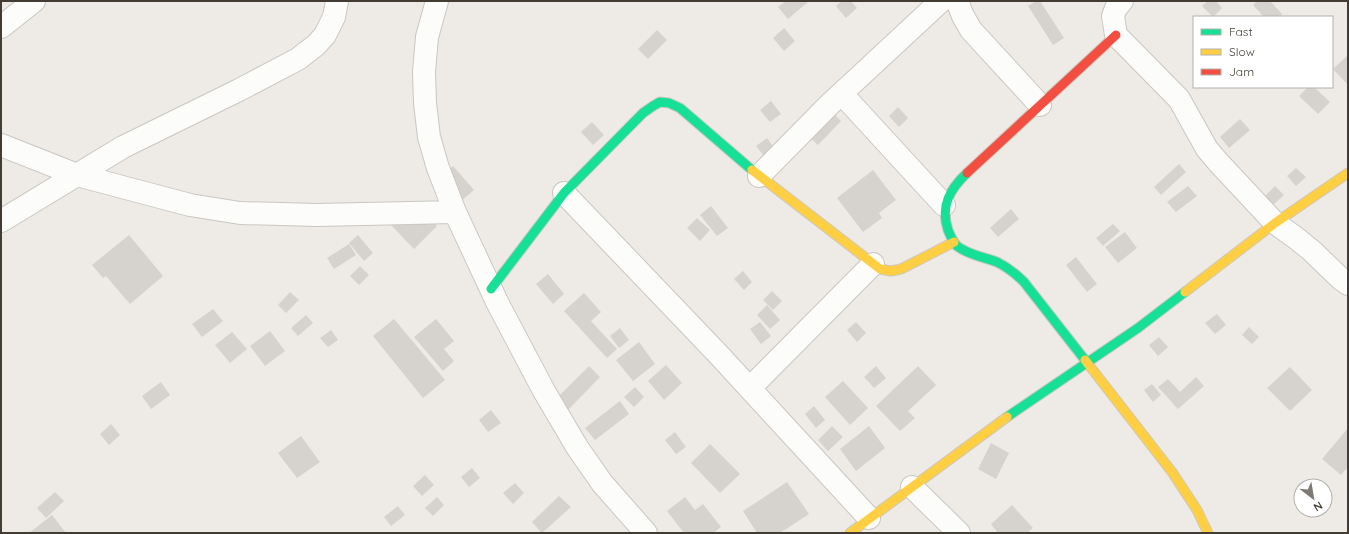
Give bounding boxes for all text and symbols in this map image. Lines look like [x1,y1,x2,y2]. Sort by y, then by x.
legend [1193,16,1333,88]
text: Fast [1229,24,1253,39]
text: Slow [1229,44,1255,59]
text: Jam [1229,64,1254,79]
north arrow [1293,478,1333,518]
text: N [1311,498,1325,515]

